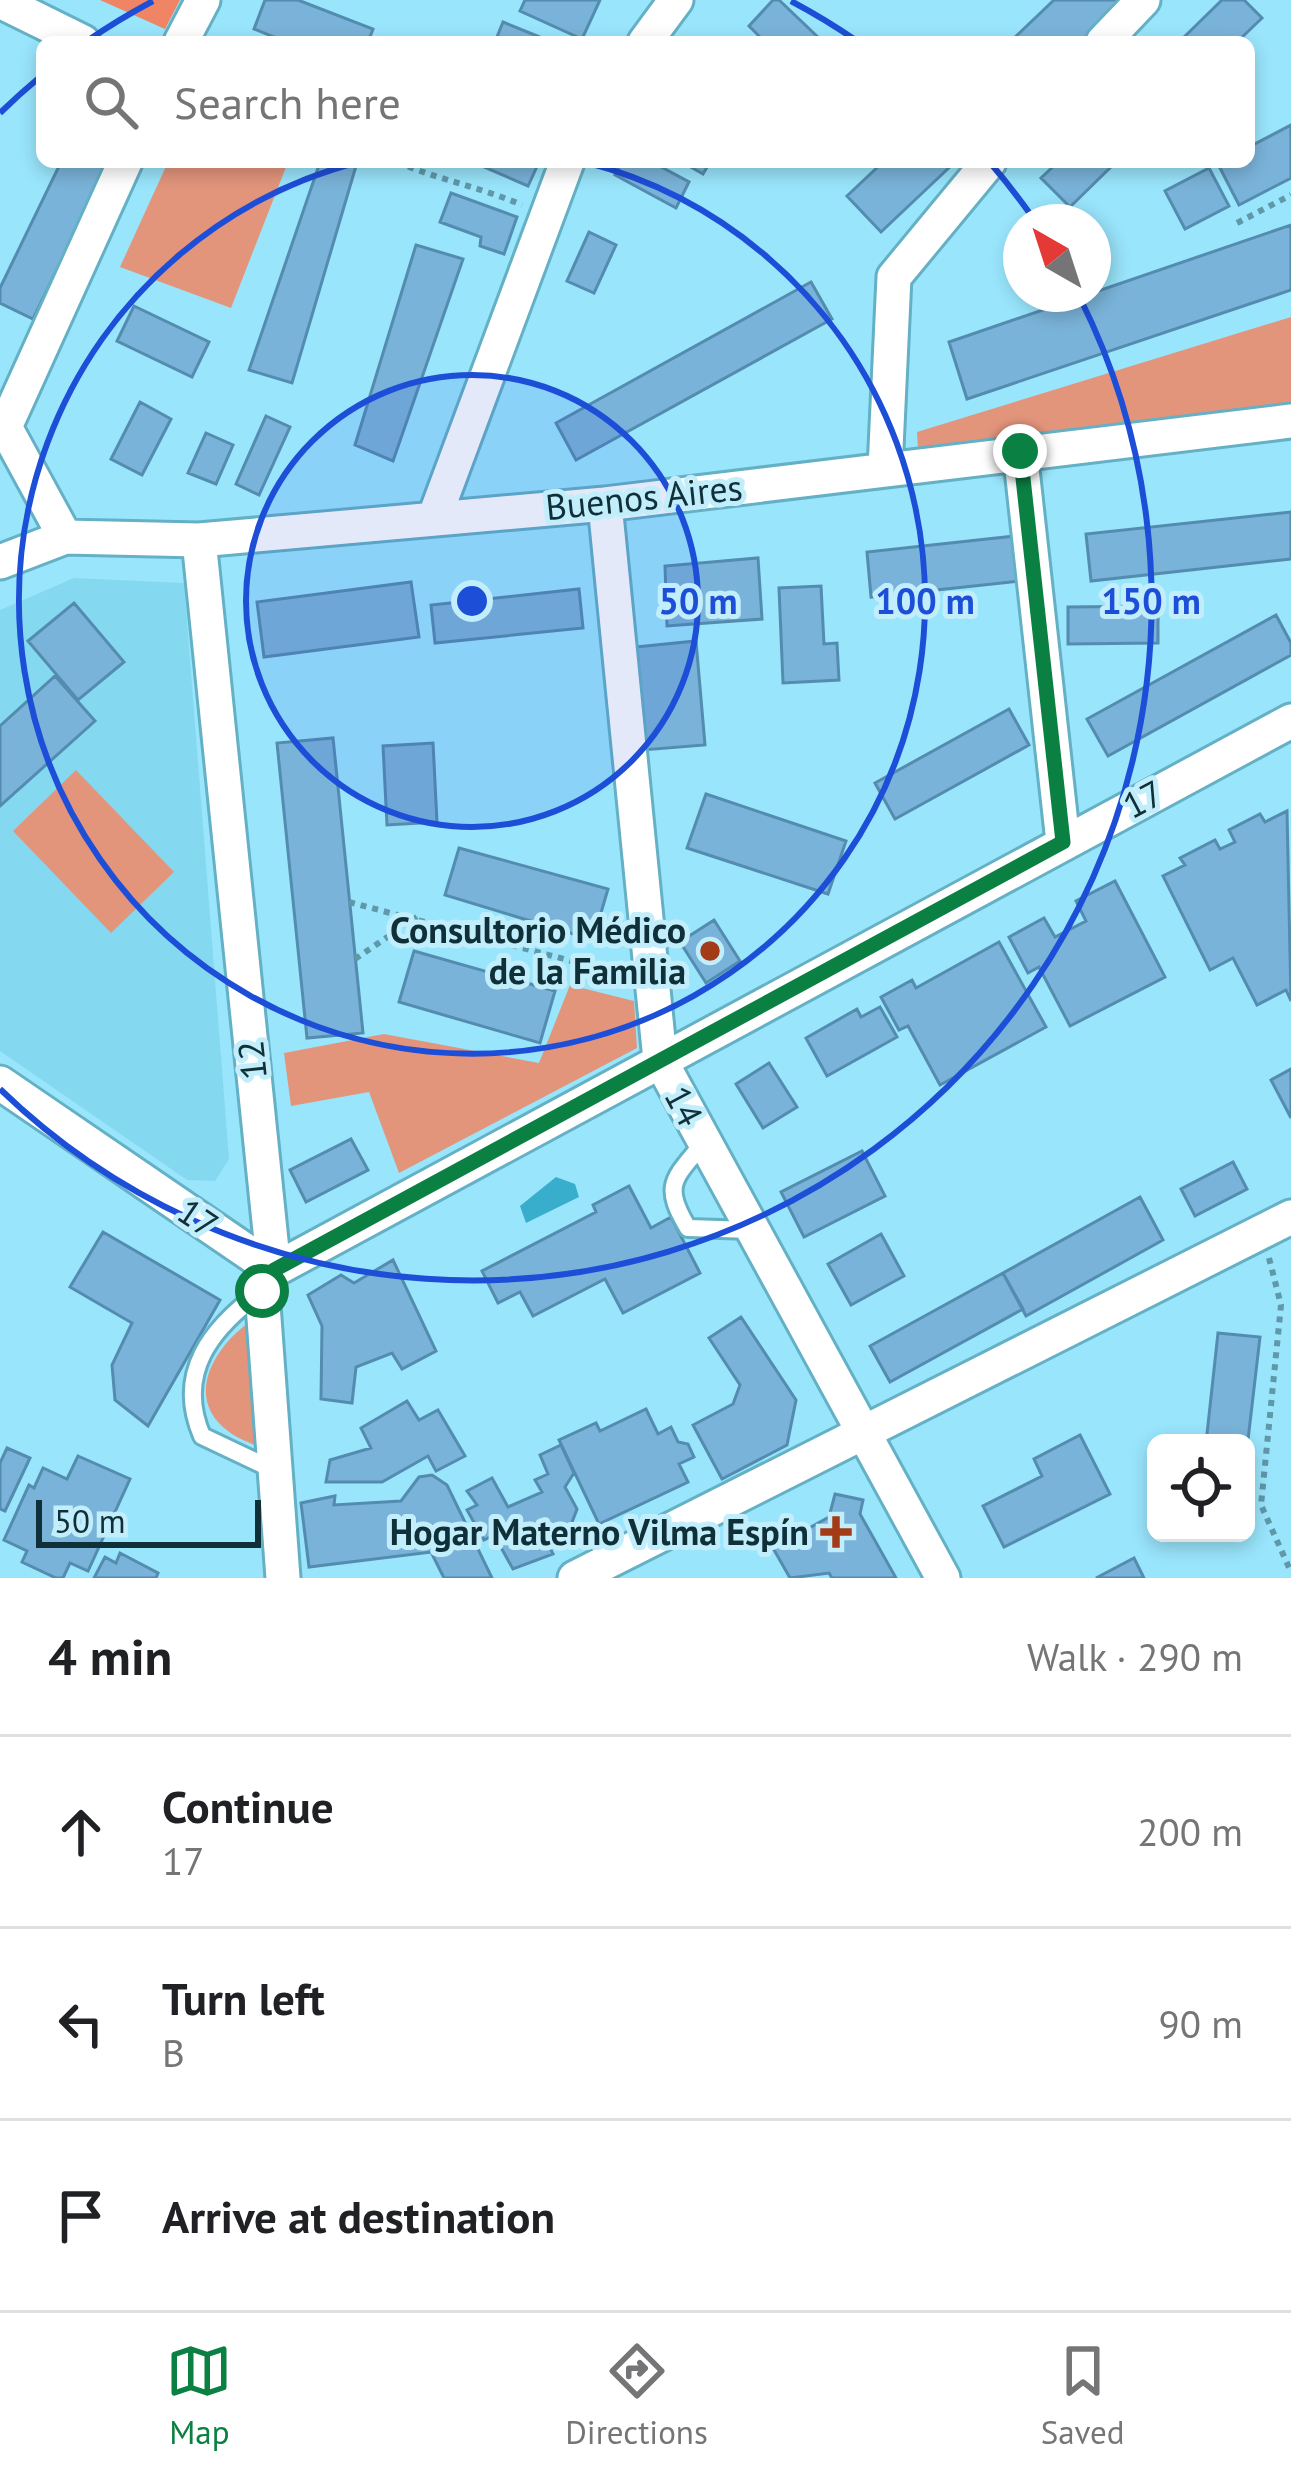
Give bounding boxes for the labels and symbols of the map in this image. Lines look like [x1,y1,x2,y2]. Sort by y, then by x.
north arrow [1003,204,1111,312]
route end [993,424,1047,478]
street label: Buenos Aires [543,463,745,530]
text: 50 m [659,577,737,624]
text: 100 m [875,577,975,624]
text: 150 m [1101,577,1201,624]
centre of rings [451,580,493,622]
street label: 17 [1114,769,1171,829]
place label: Consultorio Médico de la Familia [390,906,686,994]
marker: Consultorio Médico de la Familia [697,938,723,964]
street label: 12 [226,1038,277,1082]
street label: 14 [654,1077,714,1134]
street label: 17 [169,1187,228,1248]
route start [235,1264,289,1318]
scale bar [36,1494,261,1547]
place label: Hogar Materno Vilma Espín [390,1508,809,1555]
marker: Hogar Materno Vilma Espín [820,1516,852,1548]

